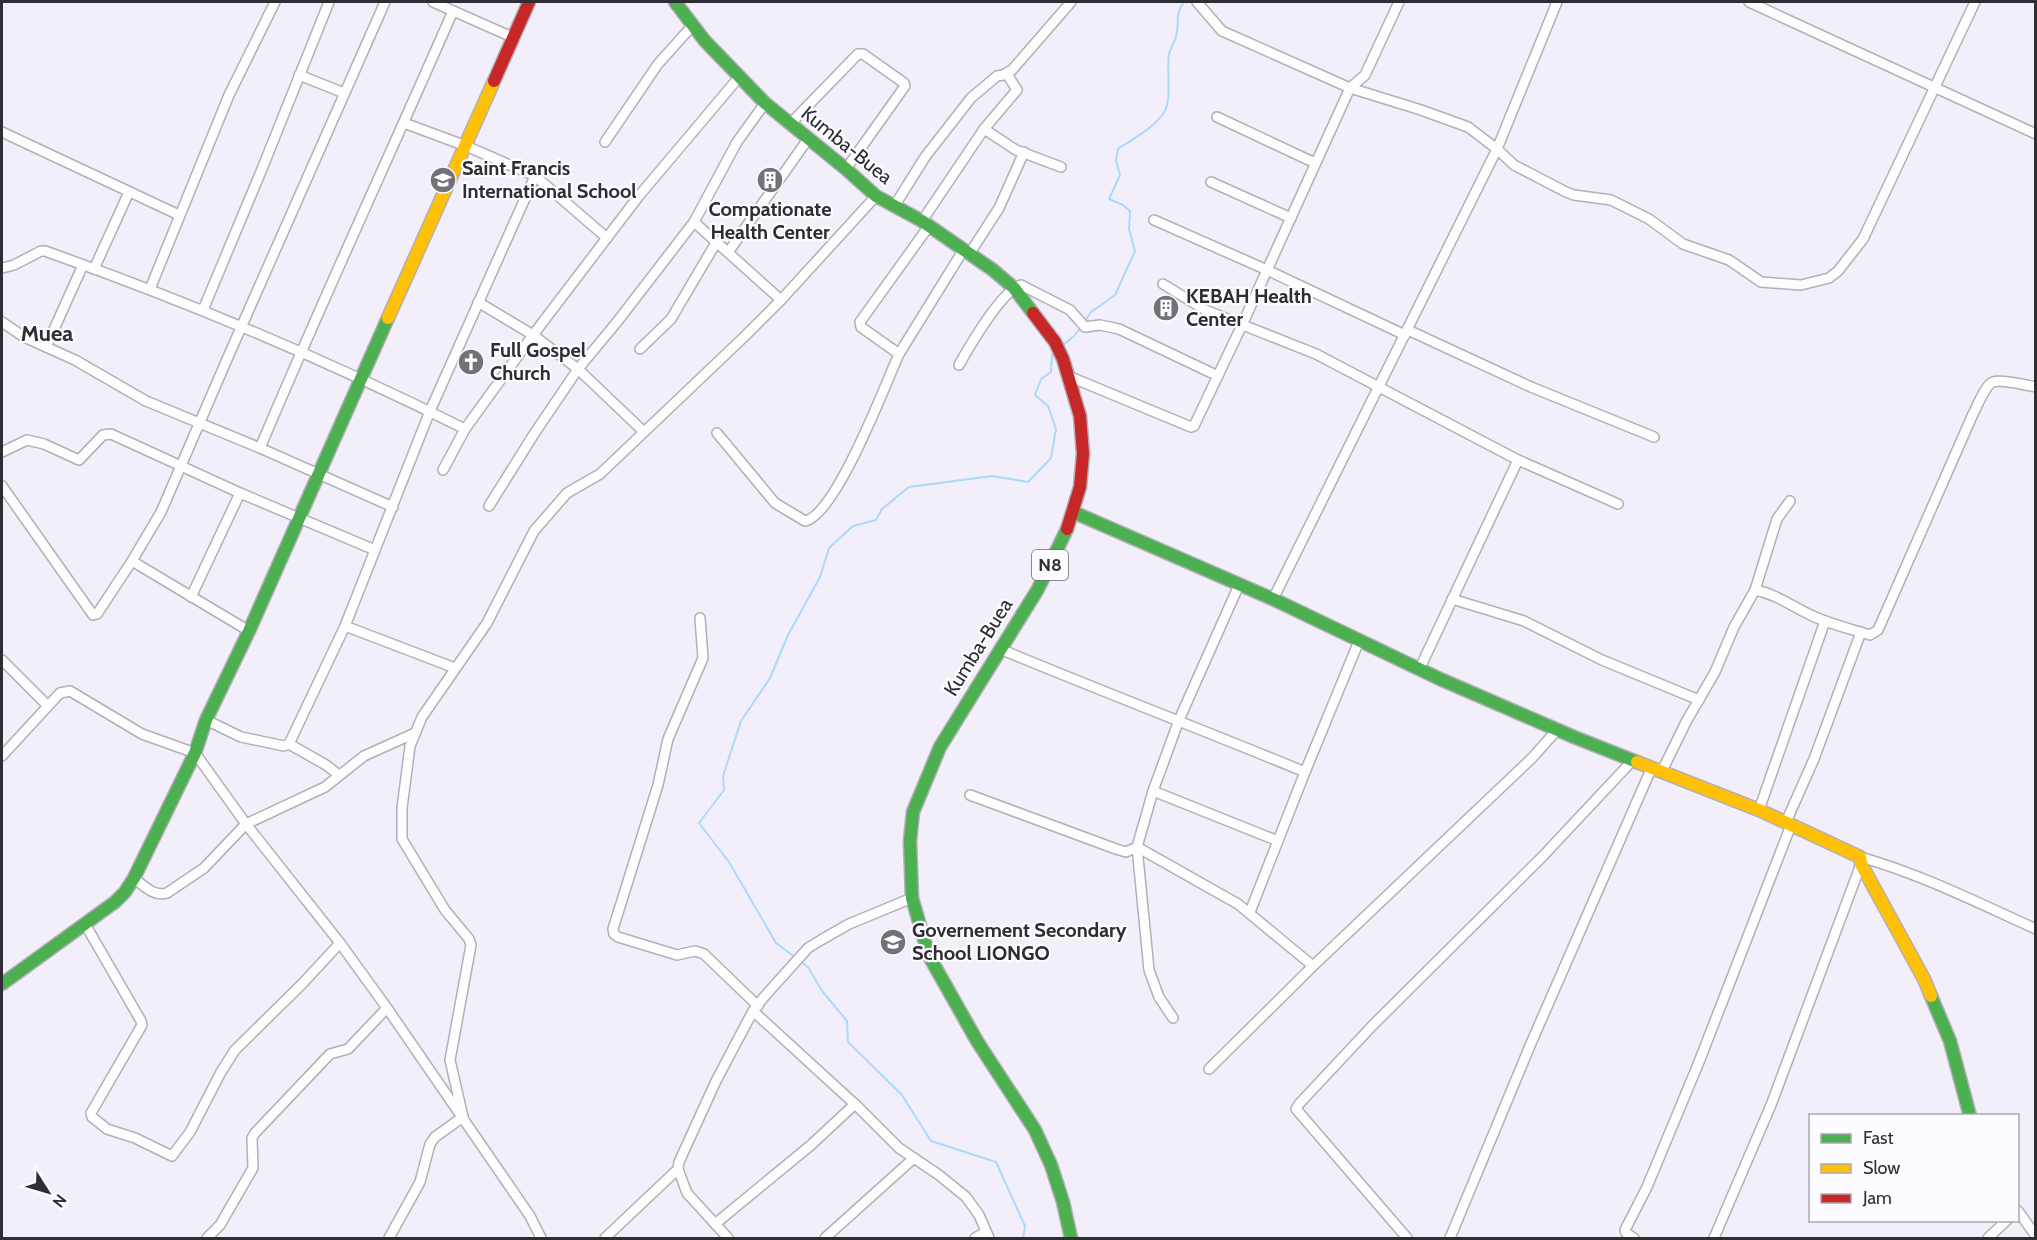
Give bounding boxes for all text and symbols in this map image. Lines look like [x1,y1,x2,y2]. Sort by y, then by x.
street label: Kumba-Buea [797,101,898,189]
place label: Saint Francis International School [462,156,637,203]
school or university icon: Saint Francis International School [428,165,458,195]
building icon: Compationate Health Center [755,165,785,195]
place label: Compationate Health Center [708,197,832,244]
place label: KEBAH Health Center [1186,284,1312,331]
building icon: KEBAH Health Center [1151,293,1181,323]
district label: Muea [21,320,73,347]
place label: Full Gospel Church [490,338,586,385]
church icon: Full Gospel Church [456,347,486,377]
road number: N8 [1032,550,1068,580]
street label: Kumba-Buea [939,594,1018,700]
place label: Governement Secondary School LIONGO [912,918,1127,965]
school or university icon: Governement Secondary School LIONGO [878,927,908,957]
legend [1809,1114,2019,1222]
text: Fast [1863,1127,1894,1149]
text: Slow [1863,1157,1900,1179]
north arrow [18,1162,78,1222]
text: Jam [1862,1187,1892,1209]
text: N [49,1190,71,1211]

